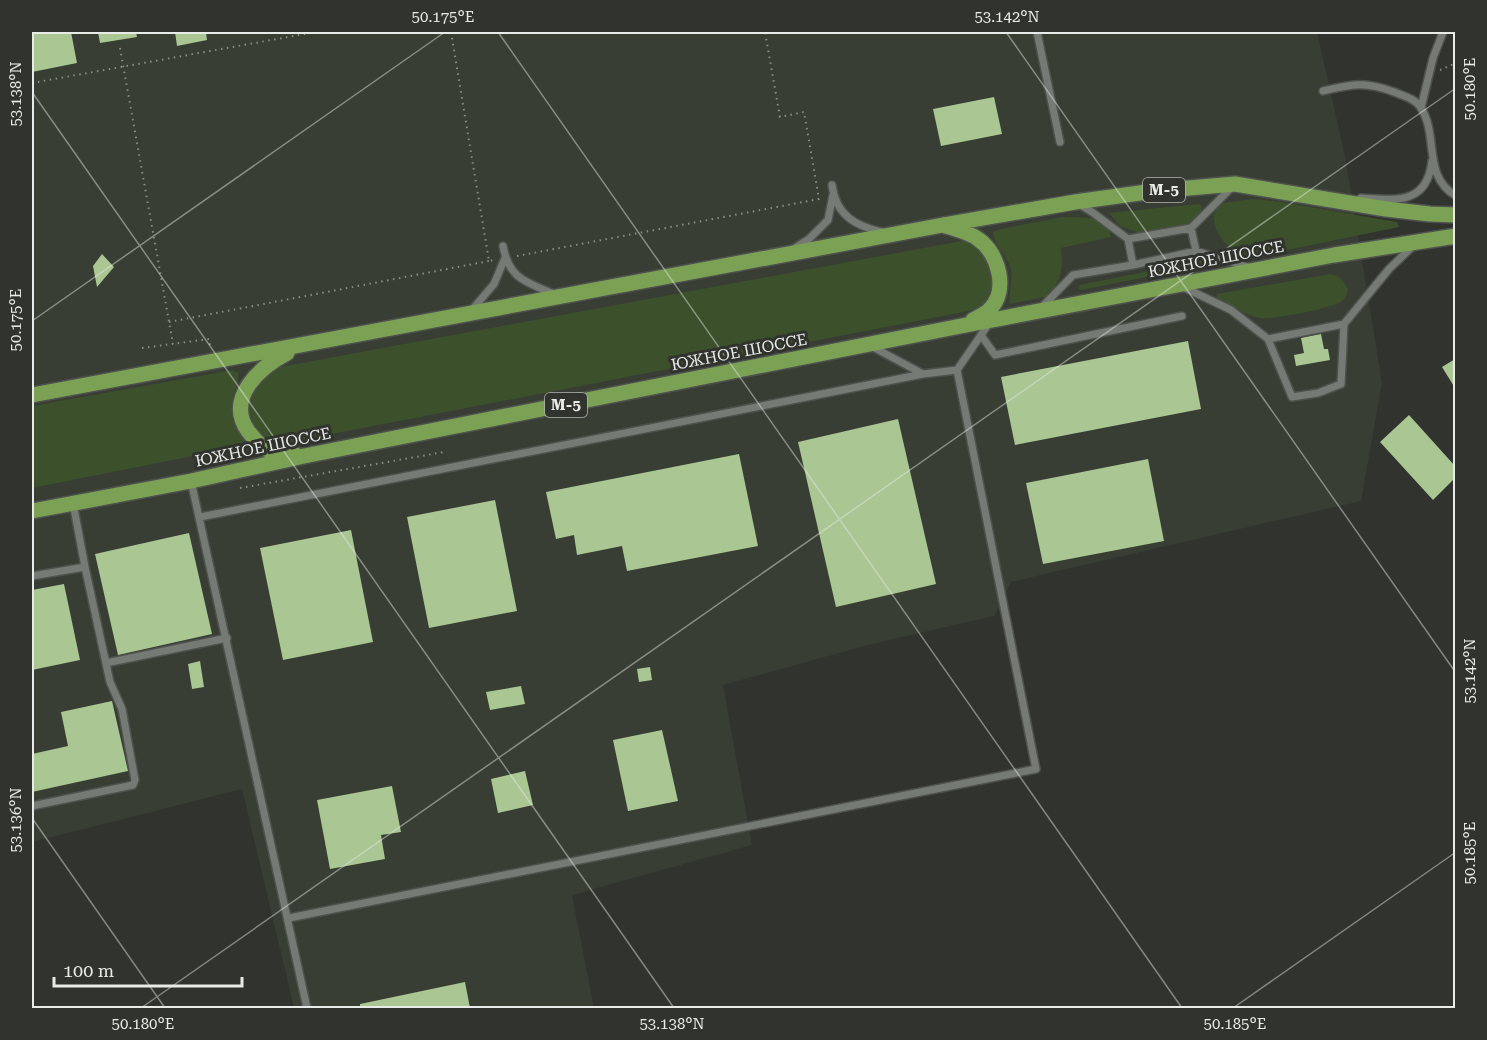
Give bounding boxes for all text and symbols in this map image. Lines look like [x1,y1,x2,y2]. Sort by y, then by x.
text: 50.175°E [412,8,474,26]
text: 53.142°N [974,8,1040,26]
text: 50.180°E [1461,58,1479,120]
text: 53.138°N [7,61,25,127]
road number: М-5 [1143,178,1185,202]
street label: ЮЖНОЕ ШОССЕ [1146,236,1286,282]
text: 50.175°E [7,289,25,351]
street label: ЮЖНОЕ ШОССЕ [669,329,809,375]
road number: М-5 [545,393,587,417]
street label: ЮЖНОЕ ШОССЕ [193,423,333,471]
text: 53.142°N [1461,638,1479,704]
text: 53.136°N [7,787,25,853]
text: 50.185°E [1461,822,1479,884]
scale bar [54,950,242,988]
text: 100 m [63,960,114,981]
text: 50.180°E [112,1015,174,1033]
text: 53.138°N [639,1015,705,1033]
text: 50.185°E [1204,1015,1266,1033]

